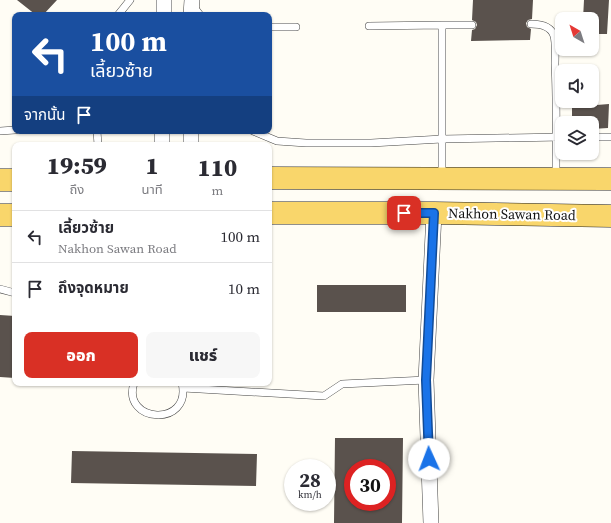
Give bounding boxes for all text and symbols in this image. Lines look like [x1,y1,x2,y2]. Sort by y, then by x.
north arrow [555,12,599,56]
map controls [555,12,599,160]
text: 100 m [90,22,167,60]
icon: left [24,28,76,80]
text: เลี้ยวซ้าย [90,58,153,83]
button: sound [555,64,599,108]
text: จากนั้น [24,104,65,125]
icon: arrive [73,104,95,126]
button: layers [555,116,599,160]
text: 19:59 [47,149,107,182]
text: 1 [146,149,159,182]
text: 110 [198,151,237,184]
text: ถึง [69,181,84,198]
text: นาที [142,181,163,198]
text: m [212,182,223,199]
pin [387,196,421,230]
icon: arrive [393,202,415,224]
street label: Nakhon Sawan Road [448,203,576,225]
text: เลี้ยวซ้าย [58,217,114,238]
icon: left [24,226,46,248]
text: 100 m [220,226,260,247]
text: Nakhon Sawan Road [58,240,177,257]
text: ถึงจุดหมาย [58,277,129,298]
icon: arrive [24,278,46,300]
text: 10 m [228,278,260,299]
button: ออก [24,332,138,378]
button: แชร์ [146,332,260,378]
position arrow [408,438,450,480]
speed limit sign: 30 [344,459,396,511]
text: 28 [299,466,321,494]
text: km/h [298,488,322,501]

